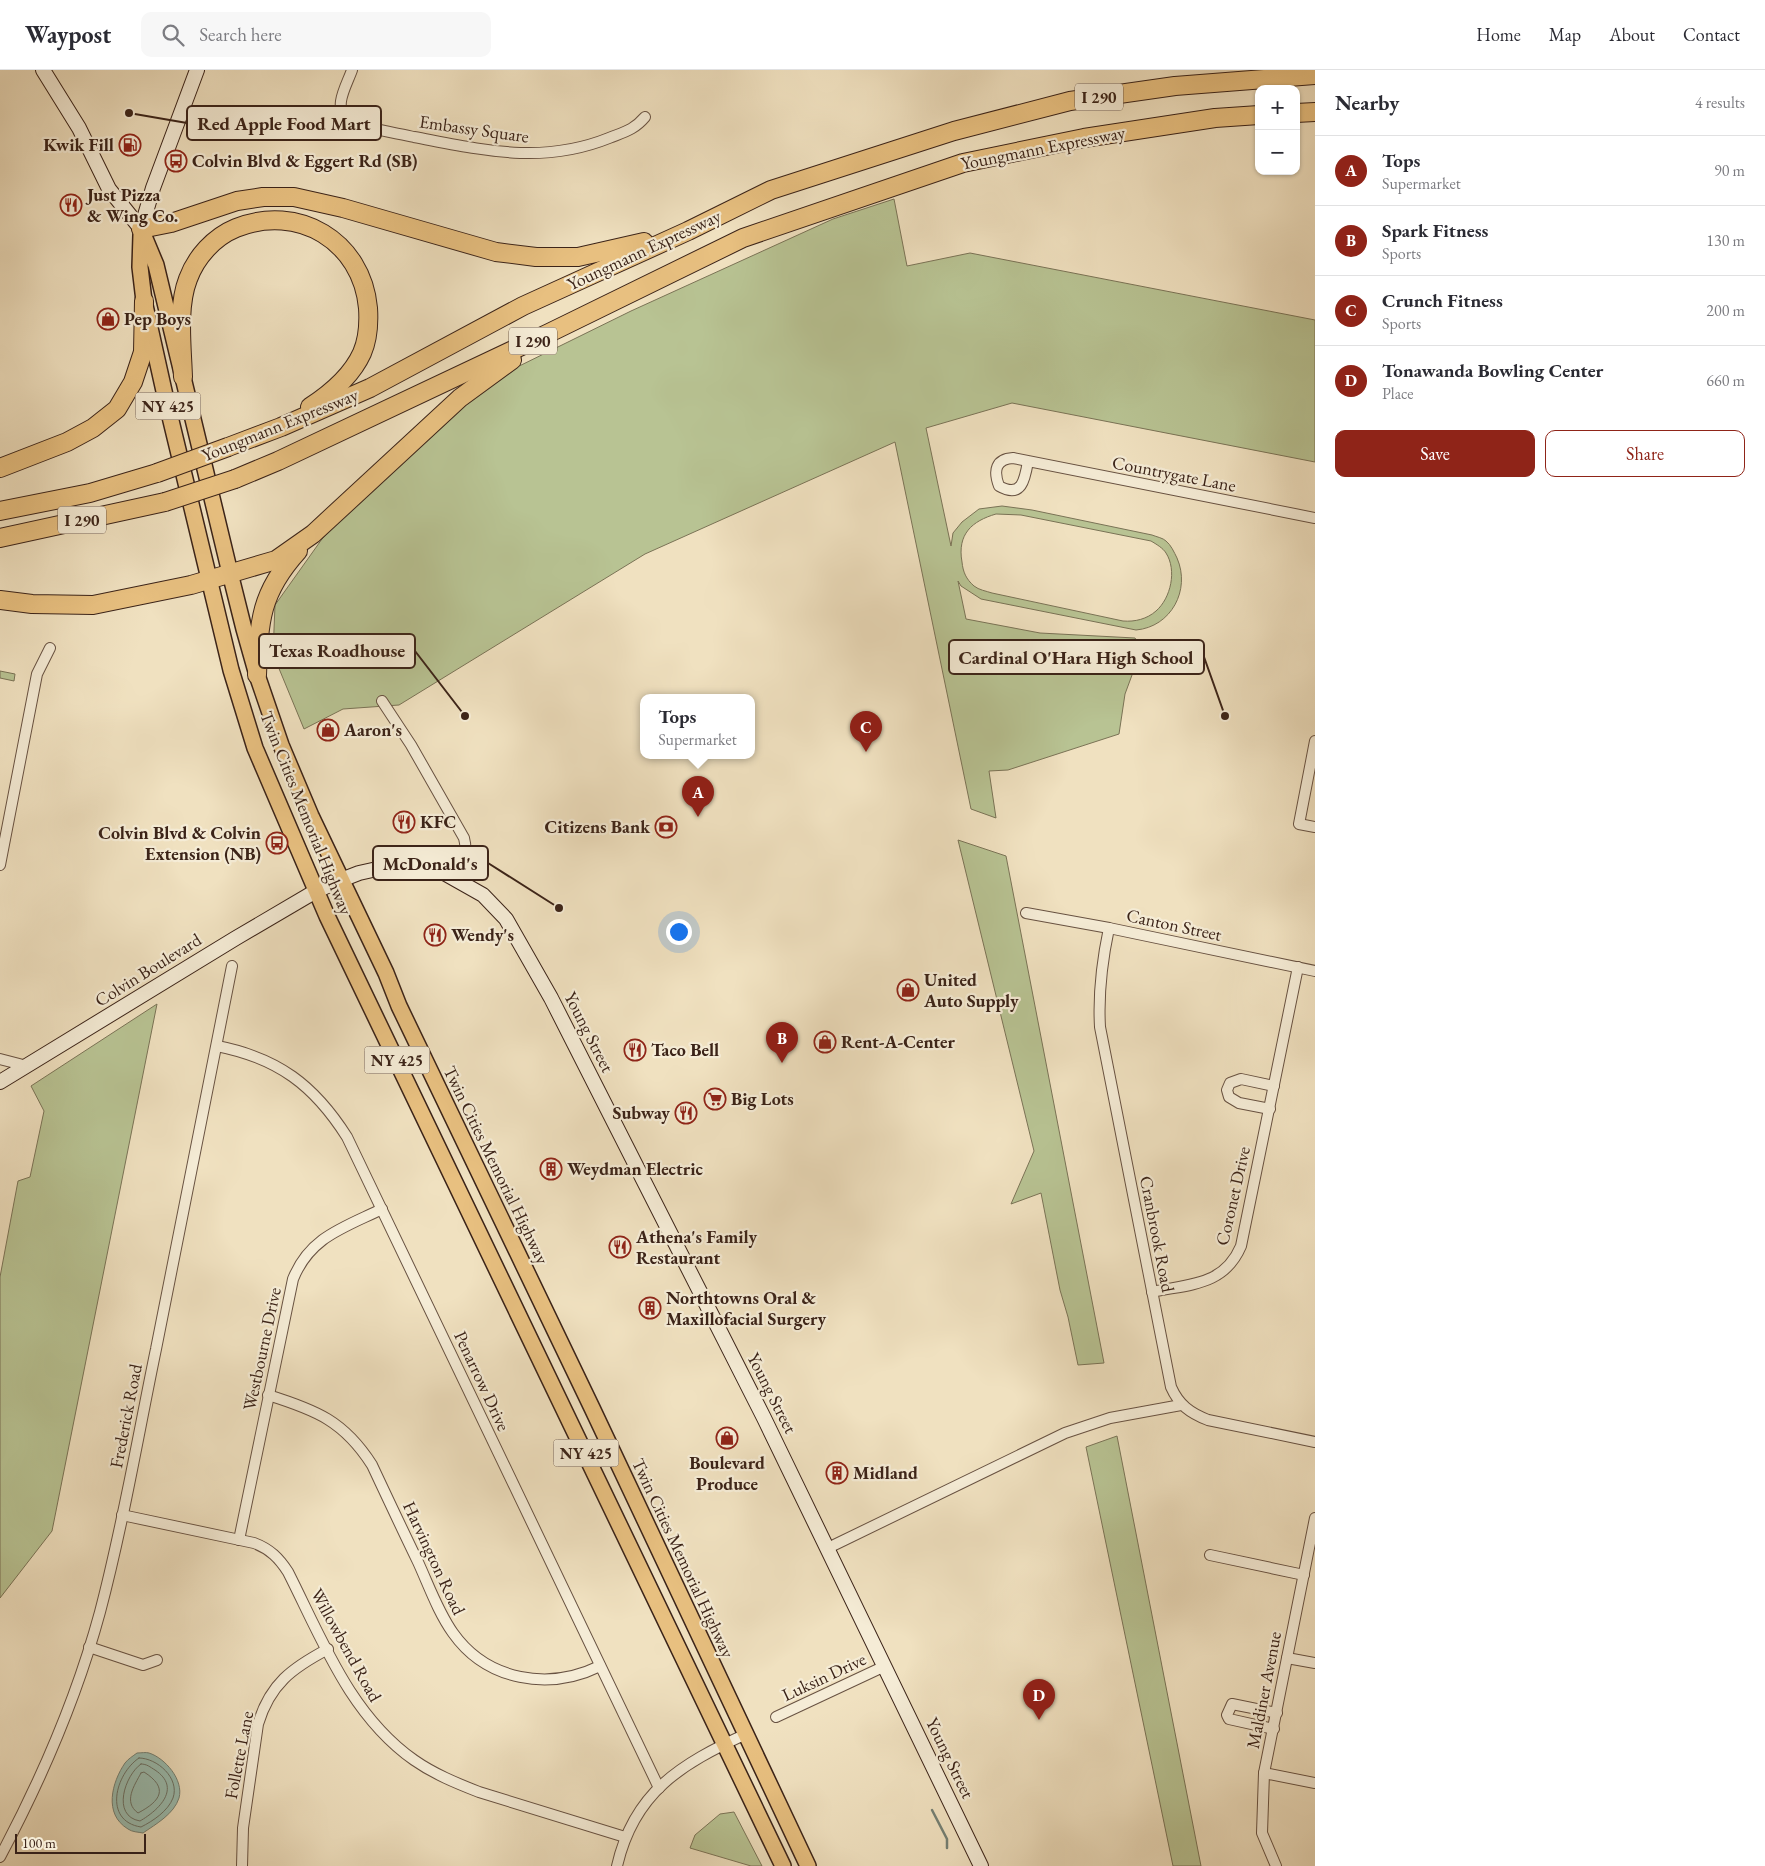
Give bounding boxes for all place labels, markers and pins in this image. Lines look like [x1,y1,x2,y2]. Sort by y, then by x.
callout: Red Apple Food Mart [187,106,381,140]
place label: Kwik Fill [43,133,114,156]
fuel station icon: Kwik Fill [118,133,142,157]
bus stop icon: Colvin Blvd & Eggert Rd (SB) [164,149,188,173]
place label: Colvin Blvd & Eggert Rd (SB) [192,149,417,172]
place label: Just Pizza & Wing Co. [85,183,178,227]
restaurant icon: Just Pizza & Wing Co. [59,193,83,217]
shop icon: Pep Boys [96,307,120,331]
place label: Pep Boys [124,307,191,330]
callout: Texas Roadhouse [259,634,415,668]
callout: Cardinal O'Hara High School [949,640,1204,674]
pin: C [850,711,882,752]
shop icon: Aaron's [316,718,340,742]
place label: Aaron's [343,718,402,741]
pin: A [682,776,714,817]
restaurant icon: KFC [392,810,416,834]
place label: KFC [420,810,456,833]
place label: Citizens Bank [544,815,651,838]
bank icon: Citizens Bank [654,815,678,839]
place label: Colvin Blvd & Colvin Extension (NB) [98,821,261,865]
bus stop icon: Colvin Blvd & Colvin Extension (NB) [265,831,289,855]
callout: McDonald's [373,846,488,880]
restaurant icon: Wendy's [423,923,447,947]
place label: Wendy's [451,923,514,946]
place label: United Auto Supply [923,968,1019,1012]
shop icon: United Auto Supply [896,978,920,1002]
pin: B [766,1022,798,1063]
shop icon: Rent-A-Center [813,1030,837,1054]
place label: Rent-A-Center [841,1030,956,1053]
restaurant icon: Taco Bell [623,1038,647,1062]
place label: Taco Bell [651,1038,719,1061]
supermarket icon: Big Lots [703,1087,727,1111]
place label: Big Lots [731,1087,794,1110]
place label: Subway [613,1101,670,1124]
restaurant icon: Subway [674,1101,698,1125]
building icon: Weydman Electric [539,1157,563,1181]
place label: Weydman Electric [567,1157,704,1180]
place label: Athena's Family Restaurant [635,1225,757,1269]
restaurant icon: Athena's Family Restaurant [608,1235,632,1259]
place label: Northtowns Oral & Maxillofacial Surgery [666,1286,827,1330]
building icon: Northtowns Oral & Maxillofacial Surgery [638,1296,662,1320]
shop icon: Boulevard Produce [715,1426,739,1450]
place label: Boulevard Produce [689,1451,765,1495]
building icon: Midland [825,1461,849,1485]
place label: Midland [853,1461,918,1484]
pin: D [1023,1679,1055,1720]

